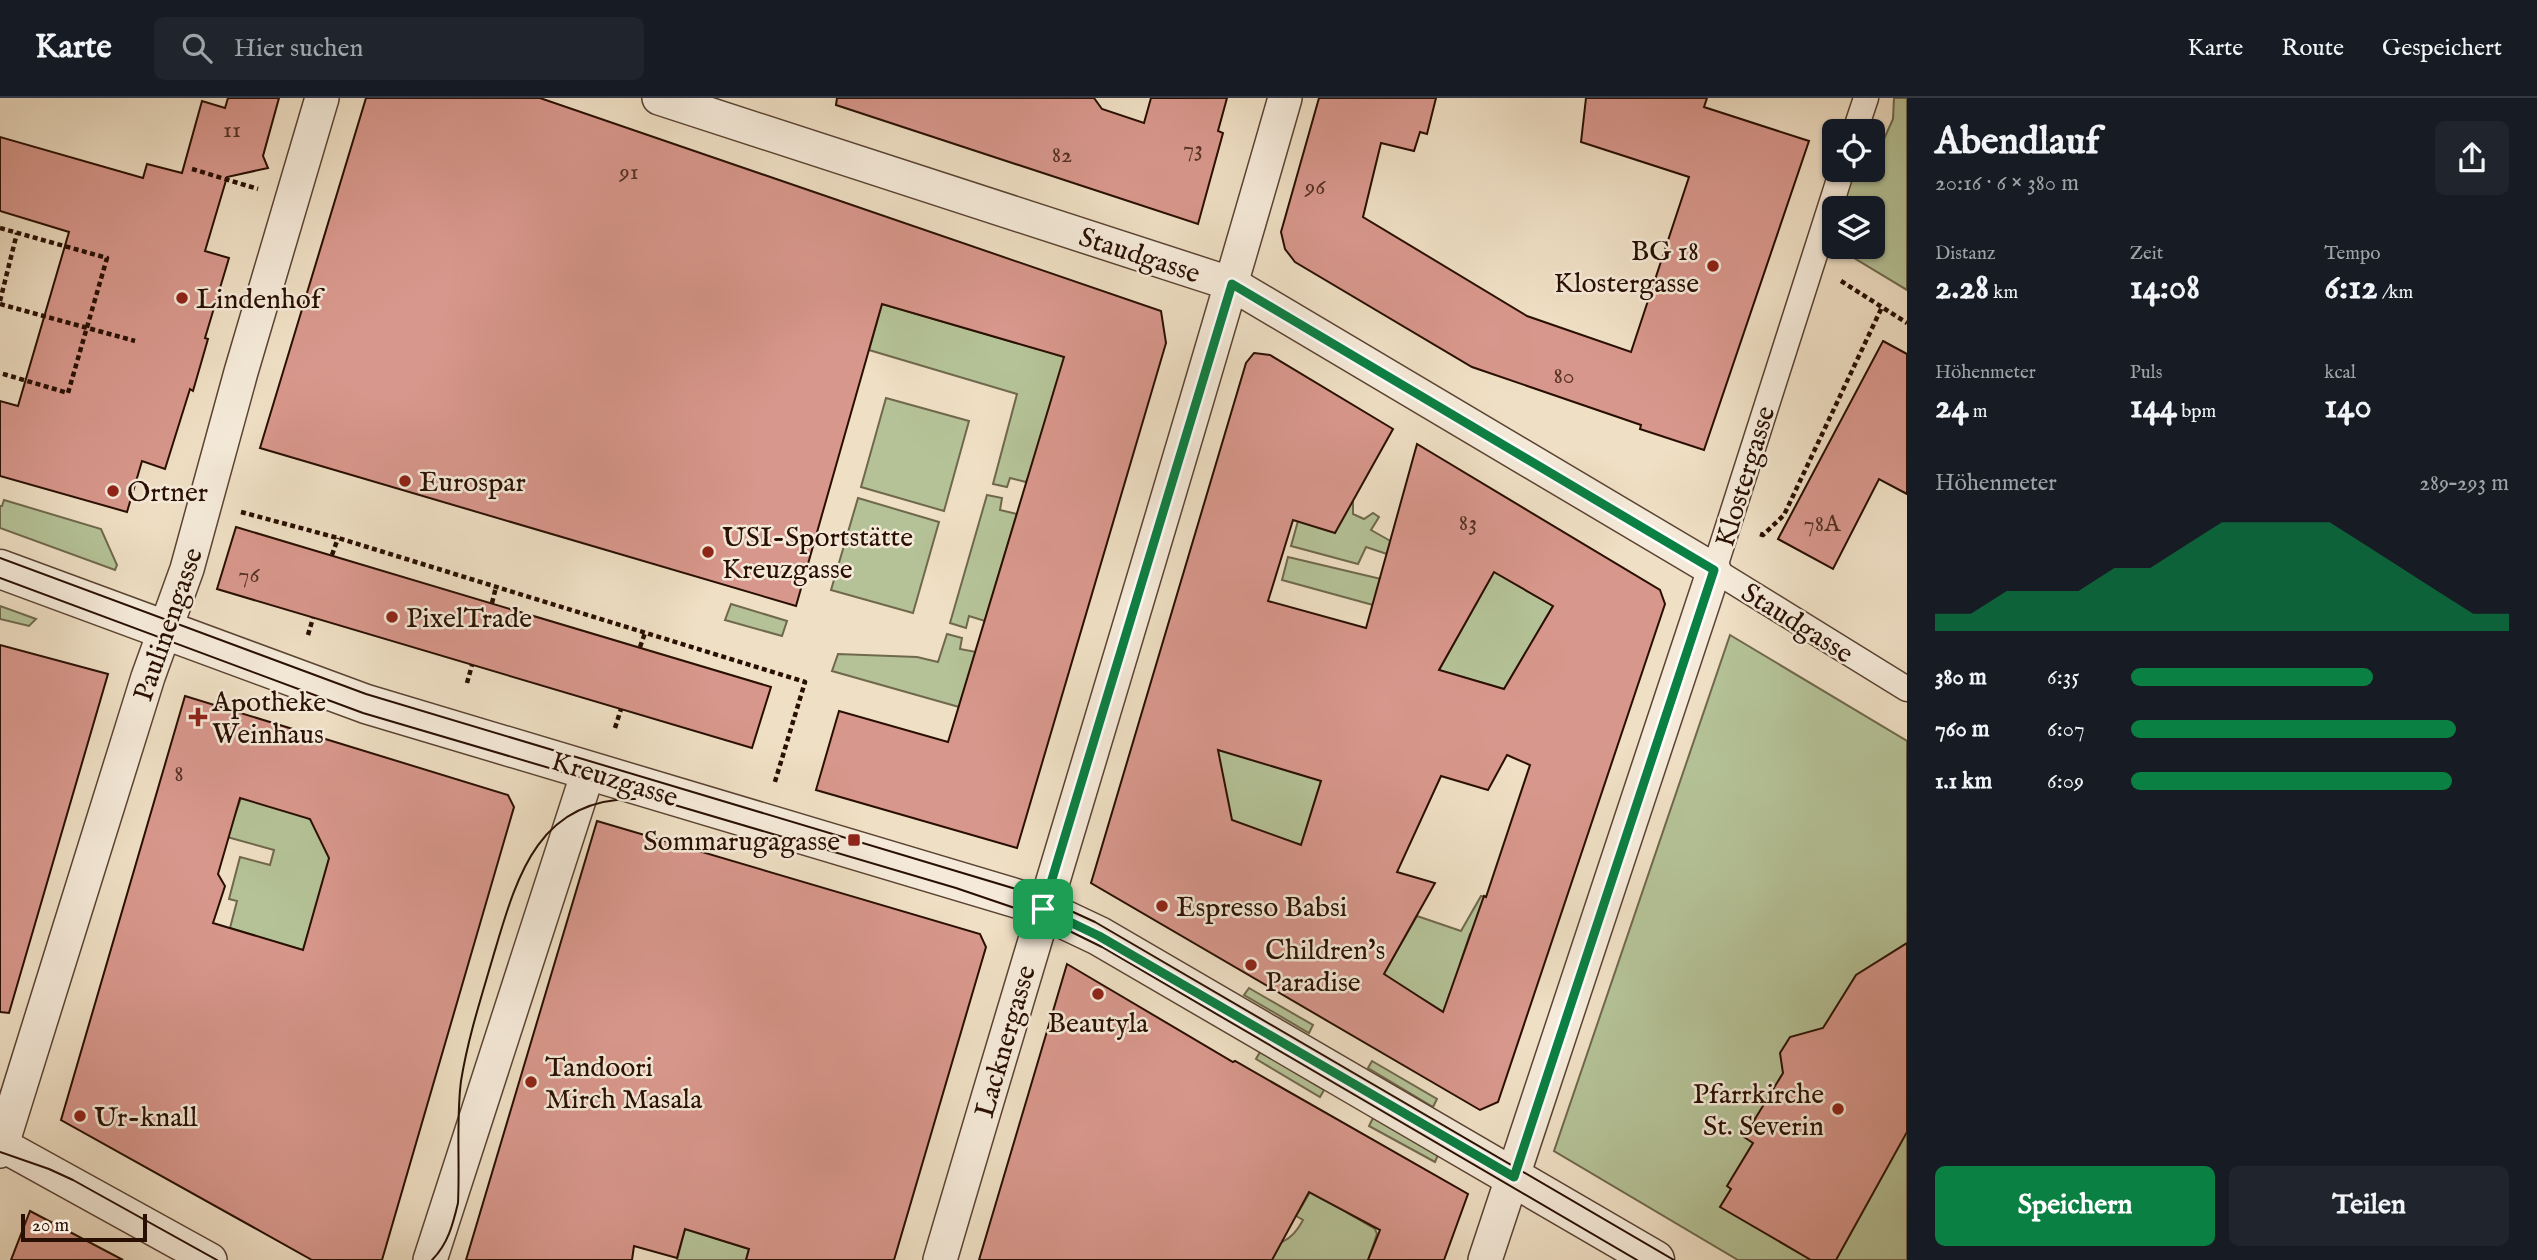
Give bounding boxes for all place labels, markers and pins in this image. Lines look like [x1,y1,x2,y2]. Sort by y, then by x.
place label: BG 18 Klostergasse [1554,235,1699,302]
marker: BG 18 Klostergasse [1705,258,1721,274]
place label: Lindenhof [196,283,326,318]
marker: Lindenhof [174,290,190,306]
place label: Eurospar [419,466,526,501]
marker: Eurospar [397,473,413,489]
place label: Ortner [127,476,208,511]
marker: Ortner [105,483,121,499]
place label: USI-Sportstätte Kreuzgasse [722,521,913,588]
marker: USI-Sportstätte Kreuzgasse [700,544,716,560]
place label: PixelTrade [406,602,532,637]
marker: PixelTrade [384,609,400,625]
place label: Apotheke Weinhaus [211,686,326,753]
marker: Apotheke Weinhaus [190,709,206,725]
place label: Sommarugagasse [643,825,840,860]
marker: Sommarugagasse [846,832,862,848]
pin [1013,879,1073,939]
place label: Espresso Babsi [1176,891,1347,926]
marker: Espresso Babsi [1154,898,1170,914]
place label: Children's Paradise [1265,934,1385,1001]
marker: Children's Paradise [1243,957,1259,973]
marker: Beautyla [1090,986,1106,1002]
place label: Beautyla [1048,1007,1149,1042]
place label: Tandoori Mirch Masala [545,1051,703,1118]
marker: Tandoori Mirch Masala [523,1074,539,1090]
place label: Pfarrkirche St. Severin [1693,1078,1824,1145]
place label: Ur-knall [94,1101,198,1136]
marker: Pfarrkirche St. Severin [1830,1101,1846,1117]
marker: Ur-knall [72,1108,88,1124]

